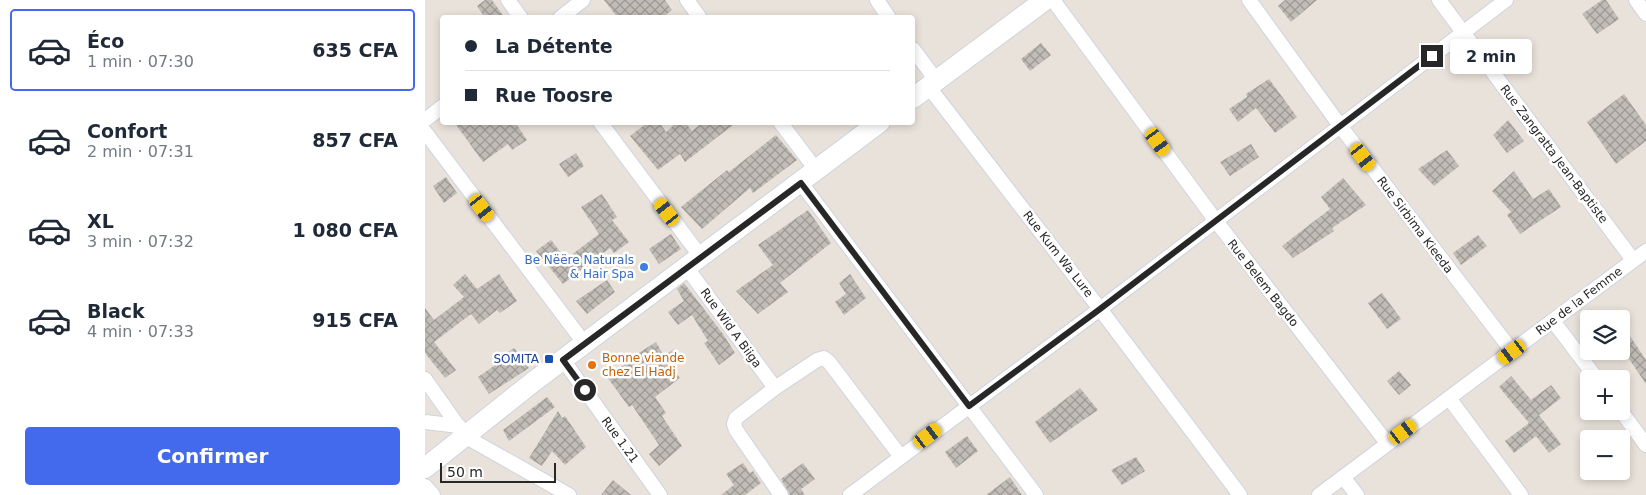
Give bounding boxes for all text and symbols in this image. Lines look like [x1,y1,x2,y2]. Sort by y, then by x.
icon: car [27,28,72,73]
text: Éco [87,30,124,52]
text: La Détente [495,35,613,57]
callout: 2 min [1449,38,1532,74]
text: 635 CFA [312,39,398,61]
route end [1421,45,1443,67]
text: 2 min [1466,47,1516,66]
text: 1 min · 07:30 [87,52,194,71]
street label: Rue Zangratta Jean-Baptiste [1497,82,1611,226]
text: Rue Toosre [495,84,613,106]
icon: car [27,118,72,163]
text: Confort [87,120,167,142]
car [1143,125,1172,159]
text: 857 CFA [312,129,398,151]
car [1347,141,1378,173]
text: 2 min · 07:31 [87,142,194,161]
street label: Rue Sirbima Kieeda [1374,174,1456,276]
car [466,192,497,224]
car [651,196,682,228]
icon: car [27,208,72,253]
street label: Rue Kum Wa Lure [1020,208,1096,300]
text: XL [87,210,114,232]
text: 1 080 CFA [292,219,398,241]
text: 3 min · 07:32 [87,232,194,251]
street label: Rue Belem Bagdo [1225,237,1301,329]
place label: Be Nëëre Naturals & Hair Spa [524,253,634,281]
marker: Be Nëëre Naturals & Hair Spa [638,261,650,273]
street label: Rue de la Femme [1533,264,1625,338]
street label: Rue Wid A Biiga [697,286,765,370]
icon: car [27,298,72,343]
text: Black [87,300,145,322]
text: 915 CFA [312,309,398,331]
map controls [1580,310,1630,480]
button: layers [1580,310,1630,360]
text: 4 min · 07:33 [87,322,194,341]
car [1495,337,1528,367]
place label: Bonne viande chez El Hadj [602,351,684,379]
place label: SOMITA [493,352,540,366]
marker: SOMITA [543,353,555,365]
marker: Bonne viande chez El Hadj [586,359,598,371]
button: + [1580,370,1630,420]
route start [574,379,596,401]
street label: Rue 1.21 [599,414,641,466]
car [1386,417,1419,447]
car [911,421,944,451]
button: Confirmer [25,427,400,485]
button: − [1580,430,1630,480]
scale bar [440,460,556,483]
text: 50 m [447,464,483,480]

